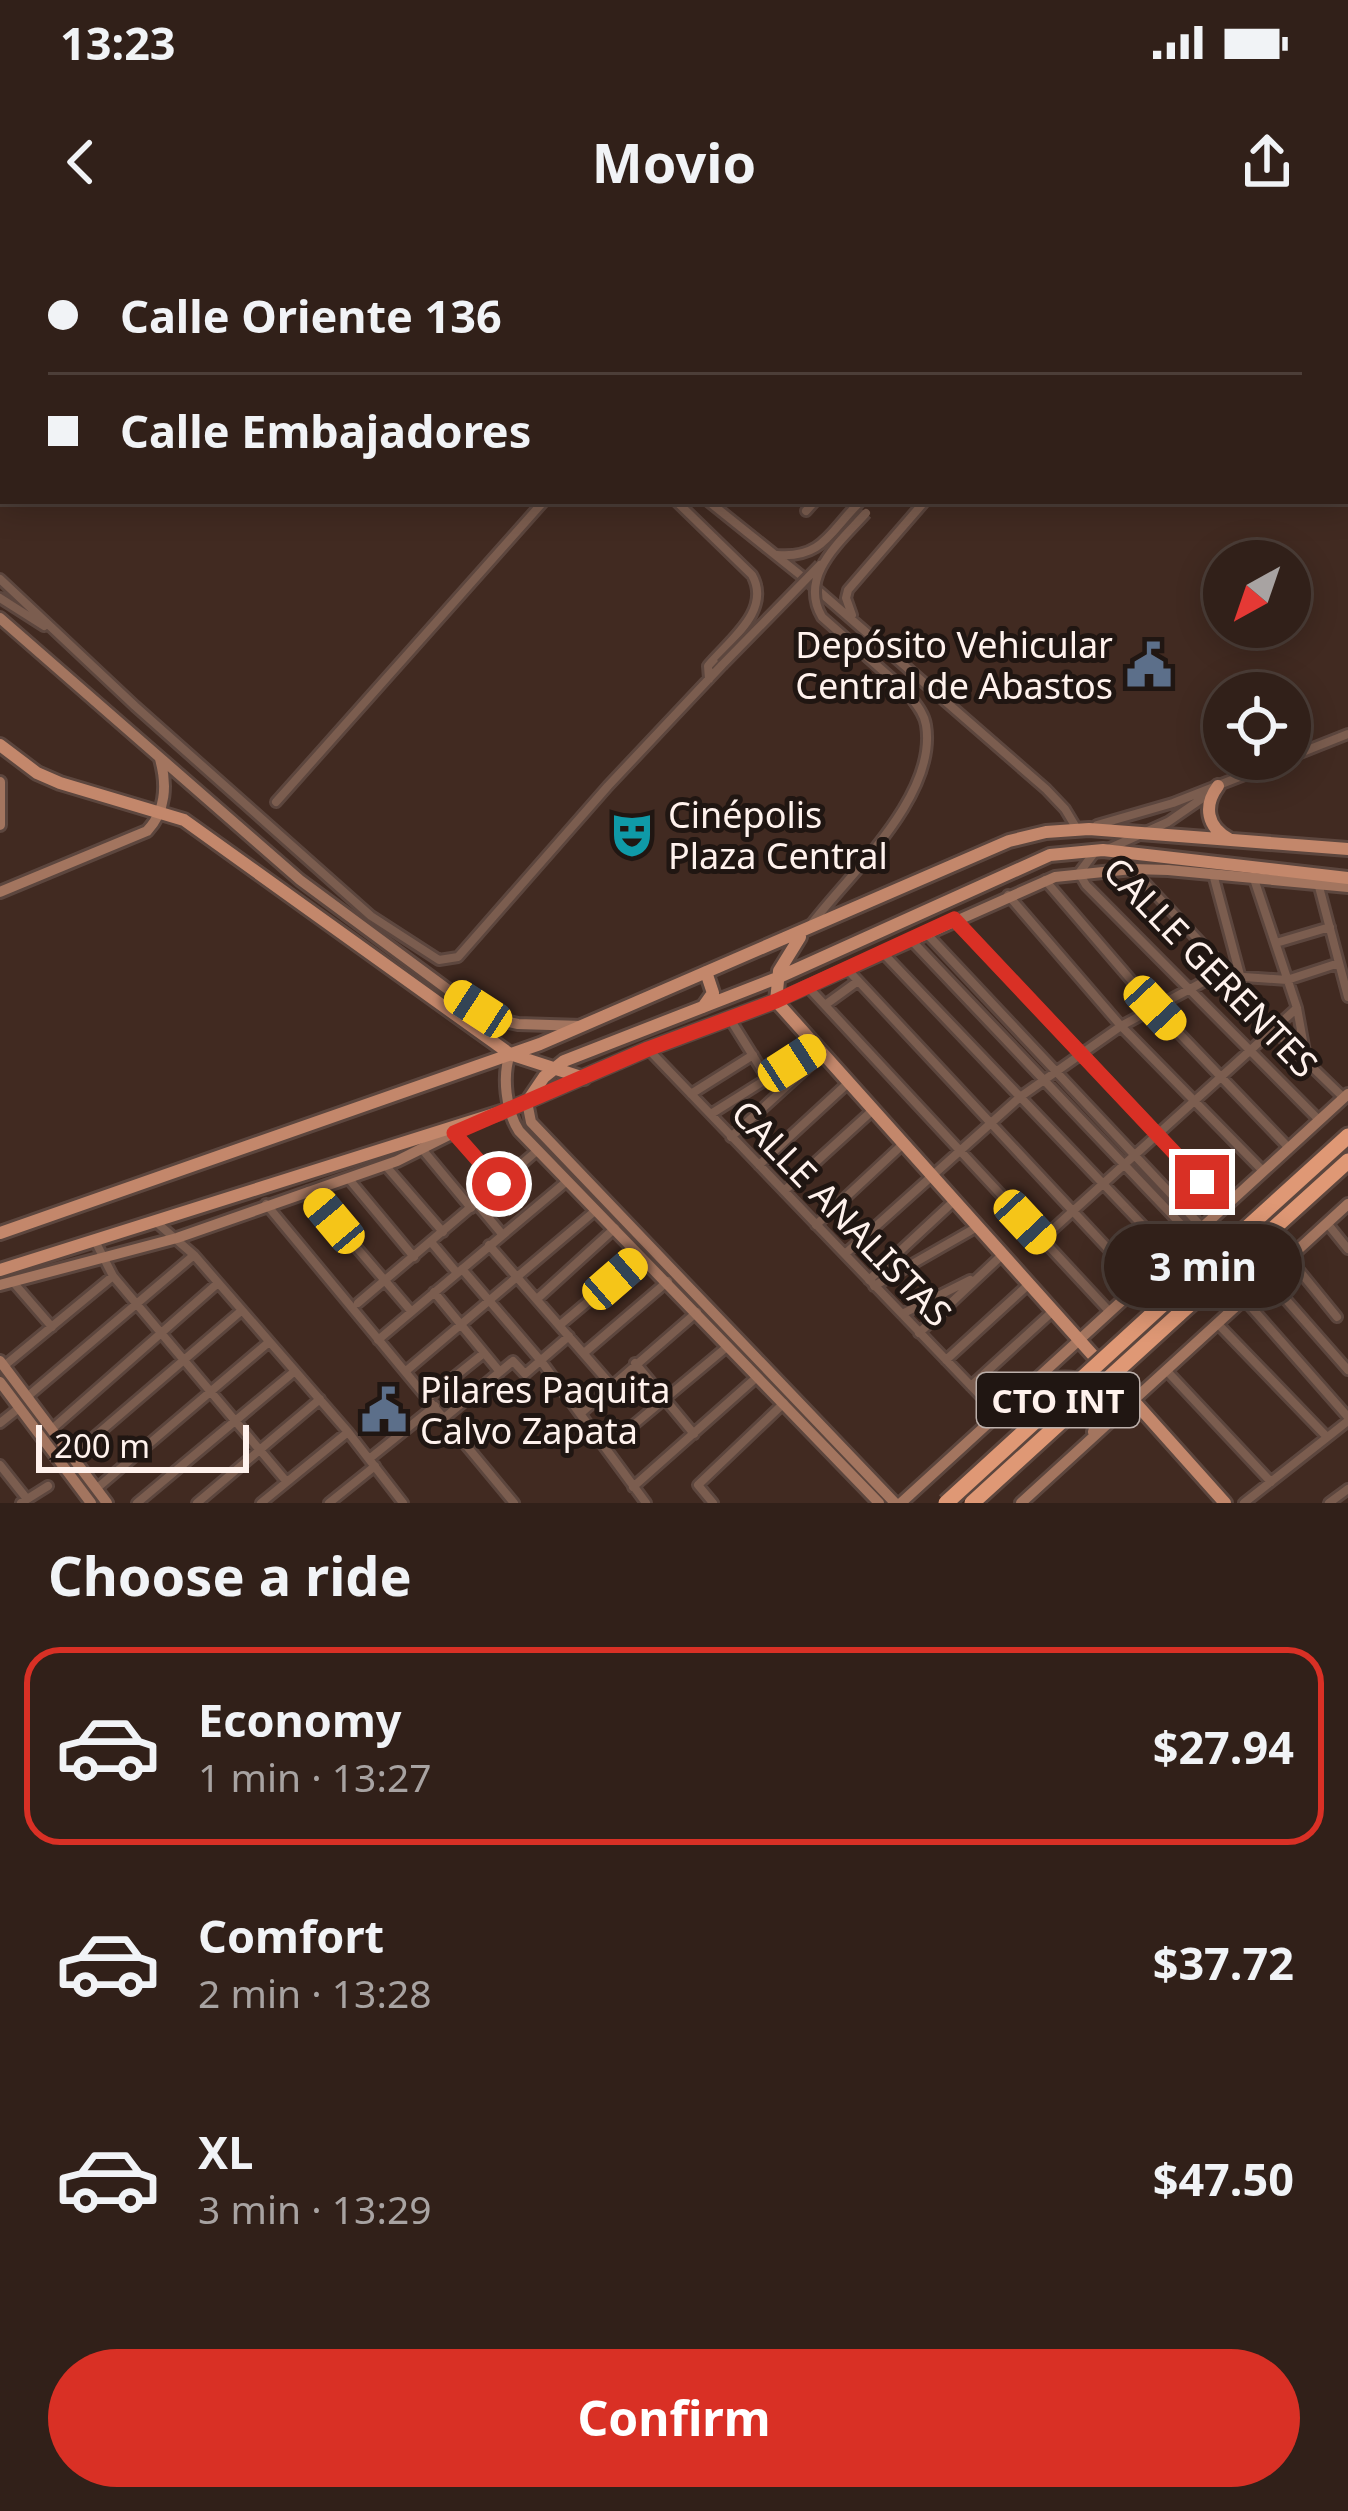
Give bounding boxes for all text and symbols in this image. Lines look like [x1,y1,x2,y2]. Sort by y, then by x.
text: 13:23 [60,12,176,73]
text: Movio [592,125,756,199]
icon: back [48,129,114,195]
icon: share [1234,129,1300,195]
text: Calle Oriente 136 [120,285,502,346]
text: Calle Embajadores [120,400,531,461]
north arrow [1203,540,1311,648]
map controls [1203,540,1311,780]
place label: Depósito Vehicular Central de Abastos [795,620,1113,710]
public building icon: Depósito Vehicular Central de Abastos [1124,640,1174,690]
button: locate [1203,672,1311,780]
place label: Cinépolis Plaza Central [668,790,888,880]
theatre icon: Cinépolis Plaza Central [607,810,657,860]
street label: CALLE GERENTES [1093,846,1329,1088]
car [1117,969,1193,1047]
car [438,974,518,1044]
car [752,1028,832,1098]
street label: CALLE ANALISTAS [721,1089,963,1337]
route end [1175,1155,1229,1209]
route start [472,1157,526,1211]
car [297,1182,371,1260]
car [987,1183,1063,1261]
callout: 3 min [1103,1224,1301,1308]
text: 3 min [1149,1239,1257,1292]
car [576,1242,654,1316]
place label: Pilares Paquita Calvo Zapata [420,1365,670,1455]
road number: CTO INT [977,1373,1139,1427]
public building icon: Pilares Paquita Calvo Zapata [359,1385,409,1435]
scale bar [36,1419,249,1472]
text: 200 m [54,1423,150,1468]
text: Choose a ride [48,1538,412,1612]
text: Economy [198,1689,402,1750]
icon: car [54,1692,162,1800]
text: $27.94 [1153,1716,1294,1777]
text: 1 min · 13:27 [198,1750,432,1803]
text: Comfort [198,1905,384,1966]
icon: car [54,1908,162,2016]
text: $37.72 [1153,1932,1294,1993]
text: 2 min · 13:28 [198,1966,432,2019]
text: XL [198,2121,253,2182]
icon: car [54,2124,162,2232]
text: $47.50 [1153,2148,1294,2209]
text: 3 min · 13:29 [198,2182,432,2235]
button: Confirm [48,2349,1300,2487]

